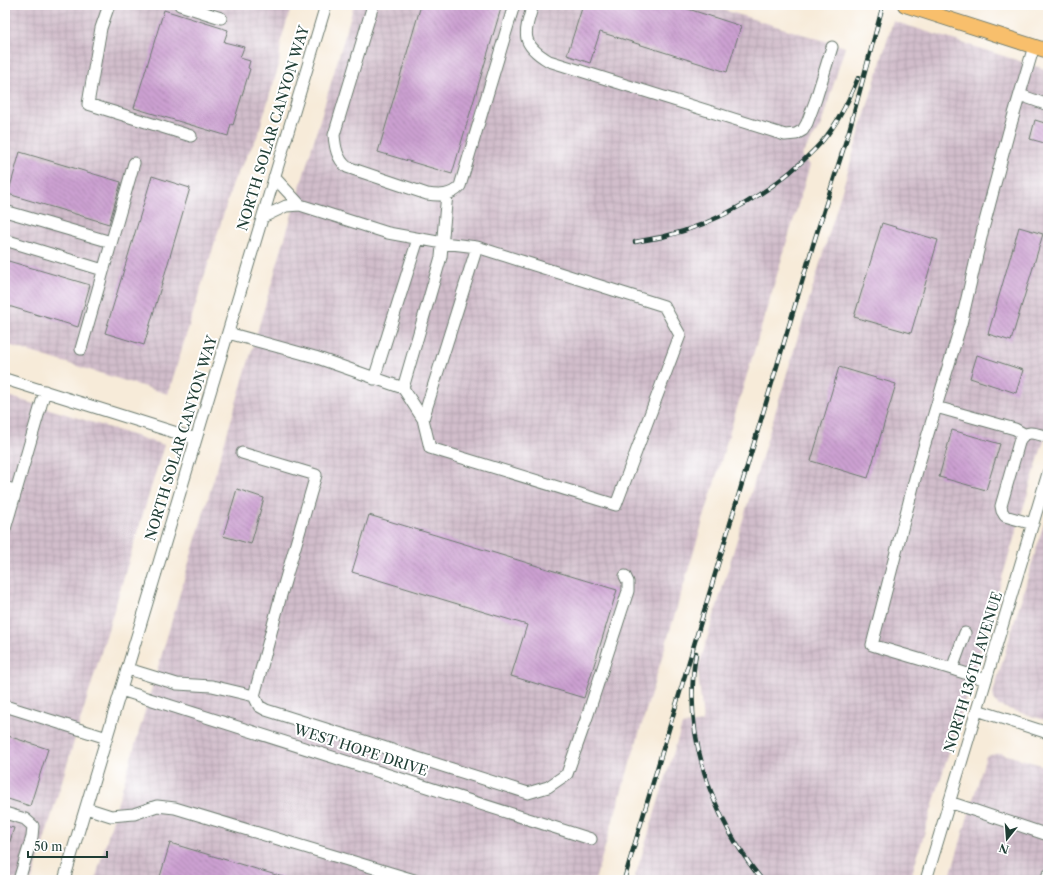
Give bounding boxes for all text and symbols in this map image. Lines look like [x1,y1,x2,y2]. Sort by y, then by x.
street label: NORTH SOLAR CANYON WAY [233,22,313,233]
street label: NORTH SOLAR CANYON WAY [141,332,221,543]
street label: NORTH 136TH AVENUE [940,589,1006,755]
street label: WEST HOPE DRIVE [291,720,430,780]
north arrow [987,819,1027,859]
scale bar [28,833,107,859]
text: 50 m [34,839,63,854]
text: N [997,840,1011,857]

